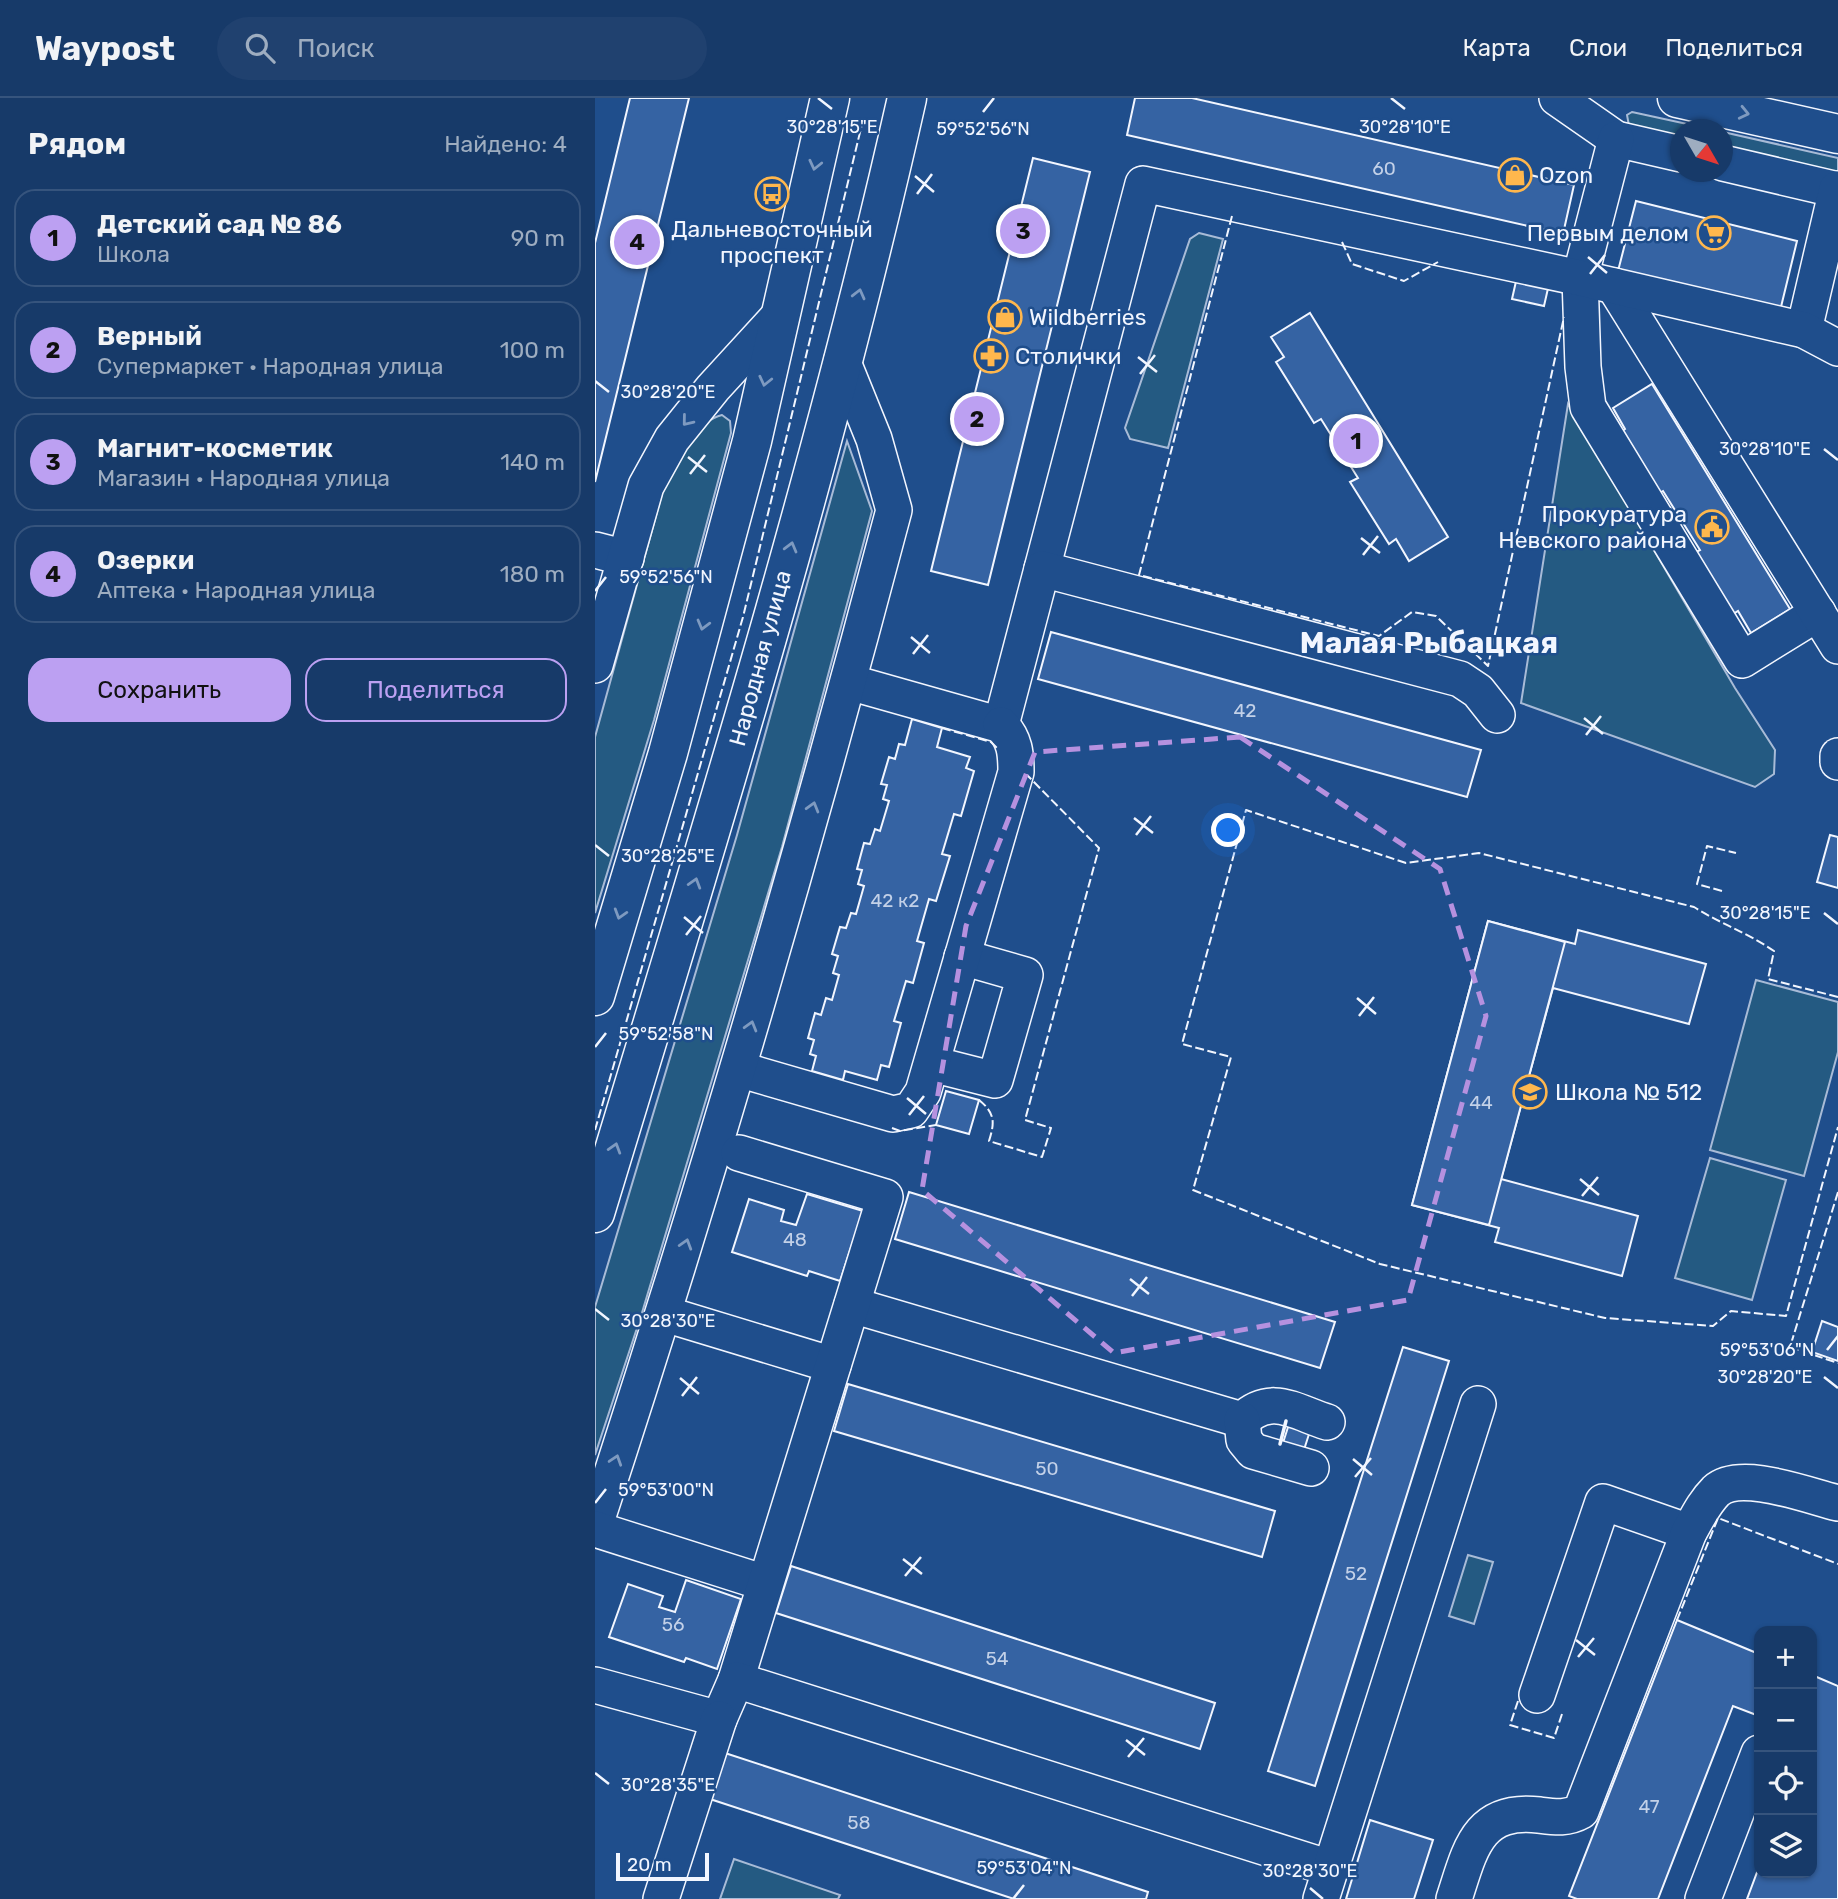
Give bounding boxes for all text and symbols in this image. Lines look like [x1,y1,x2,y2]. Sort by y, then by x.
search box [217,17,707,80]
text: Waypost [35,29,175,68]
icon: search [241,29,279,67]
text: Поиск [297,33,375,64]
text: Карта [1462,34,1531,62]
text: Слои [1569,34,1627,62]
text: Поделиться [1665,34,1803,62]
one-way arrow [1738,104,1750,119]
text: 30°28'15"E [786,116,878,138]
text: 30°28'10"E [1359,116,1451,138]
text: 59°52'56"N [936,118,1030,140]
north arrow [1670,119,1733,182]
text: Рядом [28,126,126,162]
text: Найдено: 4 [444,130,567,158]
shop icon: Ozon [1496,156,1534,194]
house number: 60 [1372,157,1396,180]
one-way arrow [809,159,823,171]
place label: Ozon [1539,161,1593,189]
bus stop icon: Дальневосточный проспект [753,175,791,213]
pin: 3 [1000,205,1046,257]
text: Детский сад № 86 [97,209,342,240]
supermarket icon: Первым делом [1695,214,1733,252]
place label: Дальневосточный проспект [671,215,873,269]
pin: 4 [614,216,660,268]
place label: Первым делом [1527,219,1689,247]
text: 1 [47,224,59,252]
text: 90 m [511,224,565,252]
text: Школа [97,240,170,268]
one-way arrow [851,288,865,300]
shop icon: Wildberries [986,298,1024,336]
place label: Wildberries [1029,303,1146,331]
text: Верный [97,321,202,352]
text: 2 [46,336,60,364]
text: 100 m [500,336,565,364]
pharmacy icon: Столички [972,337,1010,375]
place label: Столички [1015,342,1121,370]
text: Супермаркет · Народная улица [97,352,443,380]
one-way arrow [759,375,774,387]
text: 30°28'20"E [621,381,715,403]
pin: 2 [954,393,1000,445]
one-way arrow [682,414,695,426]
pin: 1 [1333,415,1379,467]
text: Магнит-косметик [97,433,333,464]
text: 30°28'10"E [1719,438,1811,460]
text: 3 [45,448,61,476]
text: 140 m [500,448,565,476]
text: Магазин · Народная улица [97,464,390,492]
place label: Прокуратура Невского района [1498,500,1687,554]
public building icon: Прокуратура Невского района [1693,508,1731,546]
one-way arrow [783,541,797,553]
text: Озерки [97,545,194,576]
text: 4 [45,560,61,588]
text: 180 m [500,560,565,588]
text: 59°52'56"N [619,566,713,588]
street label: Народная улица [723,567,797,749]
text: Аптека · Народная улица [97,576,375,604]
one-way arrow [696,619,711,631]
district label: Малая Рыбацкая [1300,625,1558,661]
button: Сохранить [28,658,291,722]
button: Поделиться [305,658,567,722]
house number: 42 [1234,699,1256,722]
one-way arrow [805,801,819,813]
your location [1211,813,1245,847]
text: 30°28'25"E [621,845,715,867]
one-way arrow [687,878,702,890]
house number: 42 к2 [871,889,919,912]
text: 30°28'15"E [1719,902,1811,924]
one-way arrow [613,908,628,920]
one-way arrow [742,1020,757,1032]
text: 59°52'58"N [619,1023,713,1045]
school or university icon: Школа № 512 [1511,1073,1549,1111]
place label: Школа № 512 [1555,1078,1702,1106]
house number: 44 [1469,1091,1493,1114]
one-way arrow [606,1142,621,1154]
house number: 48 [783,1228,807,1251]
one-way arrow [677,1238,692,1250]
text: 30°28'30"E [620,1310,716,1332]
text: 59°53'06"N [1720,1339,1814,1361]
text: 30°28'20"E [1718,1366,1812,1388]
one-way arrow [608,1455,622,1467]
house number: 50 [1035,1457,1059,1480]
text: 59°53'00"N [618,1479,714,1501]
house number: 52 [1345,1562,1367,1585]
house number: 56 [662,1613,684,1636]
map controls [1754,1626,1817,1878]
button: + [1754,1626,1817,1689]
house number: 54 [985,1647,1009,1670]
button: − [1754,1689,1817,1752]
button: locate [1754,1752,1817,1815]
text: 30°28'35"E [621,1774,715,1796]
house number: 47 [1638,1795,1660,1818]
house number: 58 [847,1811,871,1834]
button: layers [1754,1815,1817,1878]
scale bar [616,1850,709,1882]
text: 20 m [627,1853,672,1876]
text: 59°53'04"N [976,1857,1072,1879]
text: 30°28'30"E [1262,1860,1358,1882]

